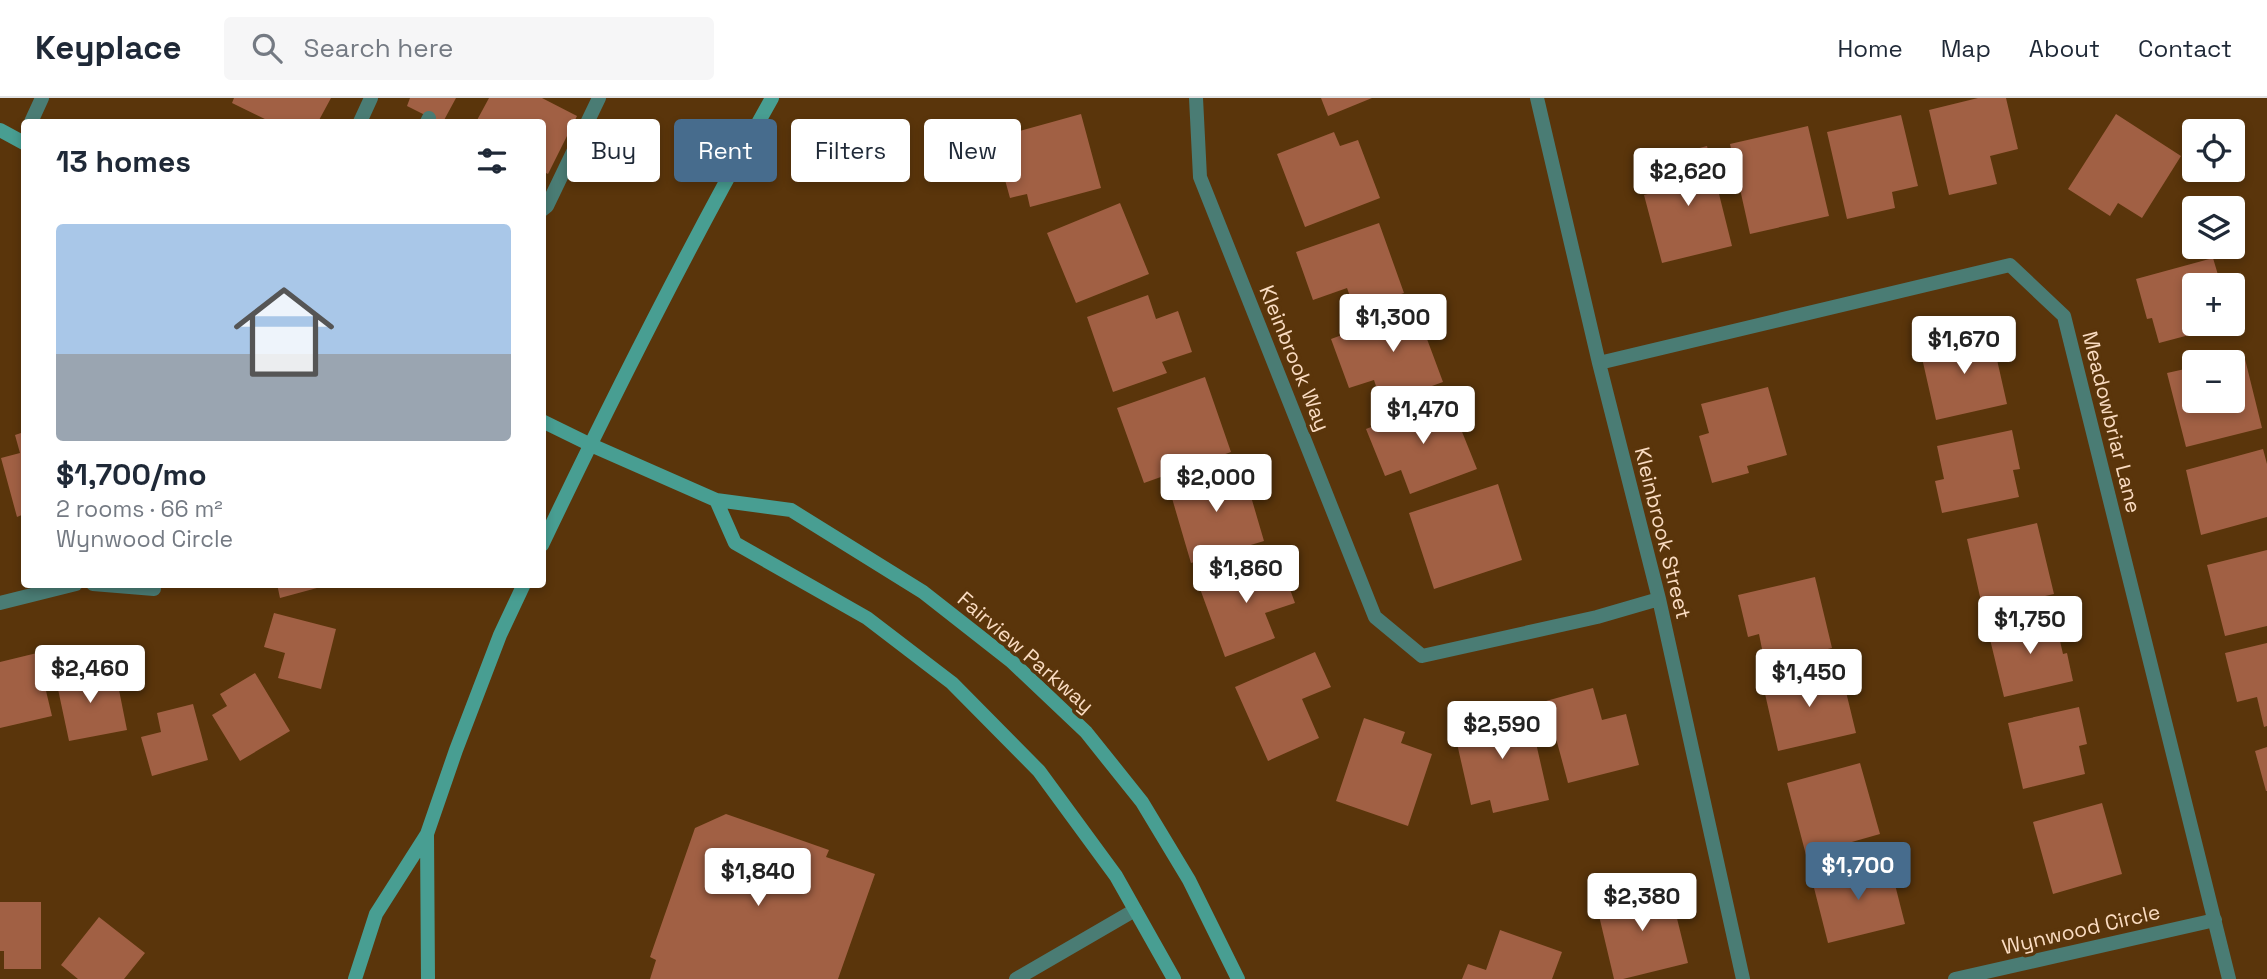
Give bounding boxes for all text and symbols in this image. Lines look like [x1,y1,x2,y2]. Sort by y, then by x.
search box [224,17,714,80]
text: Keyplace [35,27,182,69]
icon: search [248,29,286,67]
text: Search here [304,31,453,65]
text: Home [1837,33,1903,64]
text: Map [1941,33,1991,64]
text: About [2029,33,2100,64]
text: Contact [2138,33,2232,64]
chip: Buy [567,119,660,182]
chip: Rent [674,119,777,182]
chip: Filters [791,119,910,182]
chip: New [924,119,1021,182]
map controls [2182,119,2245,413]
button: locate [2182,119,2245,182]
text: 13 homes [56,142,191,181]
icon: filters [473,142,511,180]
pin: $2,620 [1631,148,1745,208]
text: $2,620 [1650,156,1726,186]
button: layers [2182,196,2245,259]
icon: home [221,269,347,395]
button: + [2182,273,2245,336]
street label: Kleinbrook Way [1253,281,1337,435]
pin: $1,300 [1336,294,1450,354]
text: $1,300 [1356,302,1430,332]
pin: $1,670 [1907,316,2021,376]
text: $1,670 [1928,324,2000,354]
street label: Meadowbriar Lane [2076,328,2148,516]
button: − [2182,350,2245,413]
pin: $1,470 [1366,386,1480,446]
text: $1,470 [1387,394,1459,424]
street label: Kleinbrook Street [1629,444,1697,622]
pin: $2,000 [1159,454,1273,514]
text: $1,700/mo [56,455,207,494]
text: $2,000 [1177,462,1255,492]
text: 2 rooms · 66 m² [56,494,223,524]
text: Wynwood Circle [56,524,233,554]
pin: $1,860 [1189,546,1303,605]
text: $1,860 [1209,553,1283,583]
street label: Fairview Parkway [952,585,1100,719]
pin: $1,750 [1973,596,2087,656]
text: $1,750 [1994,604,2066,634]
pin: $2,460 [33,646,147,705]
pin: $1,450 [1752,650,1866,709]
text: $2,460 [51,653,129,683]
text: $1,450 [1772,657,1846,687]
pin: $2,590 [1445,702,1559,761]
text: $2,590 [1463,709,1541,739]
pin: $1,700 [1801,842,1915,902]
pin: $1,840 [701,848,815,908]
text: $1,700 [1822,850,1894,880]
text: $1,840 [721,856,795,886]
pin: $2,380 [1585,874,1699,933]
text: $2,380 [1603,881,1681,911]
street label: Wynwood Circle [1999,898,2163,960]

